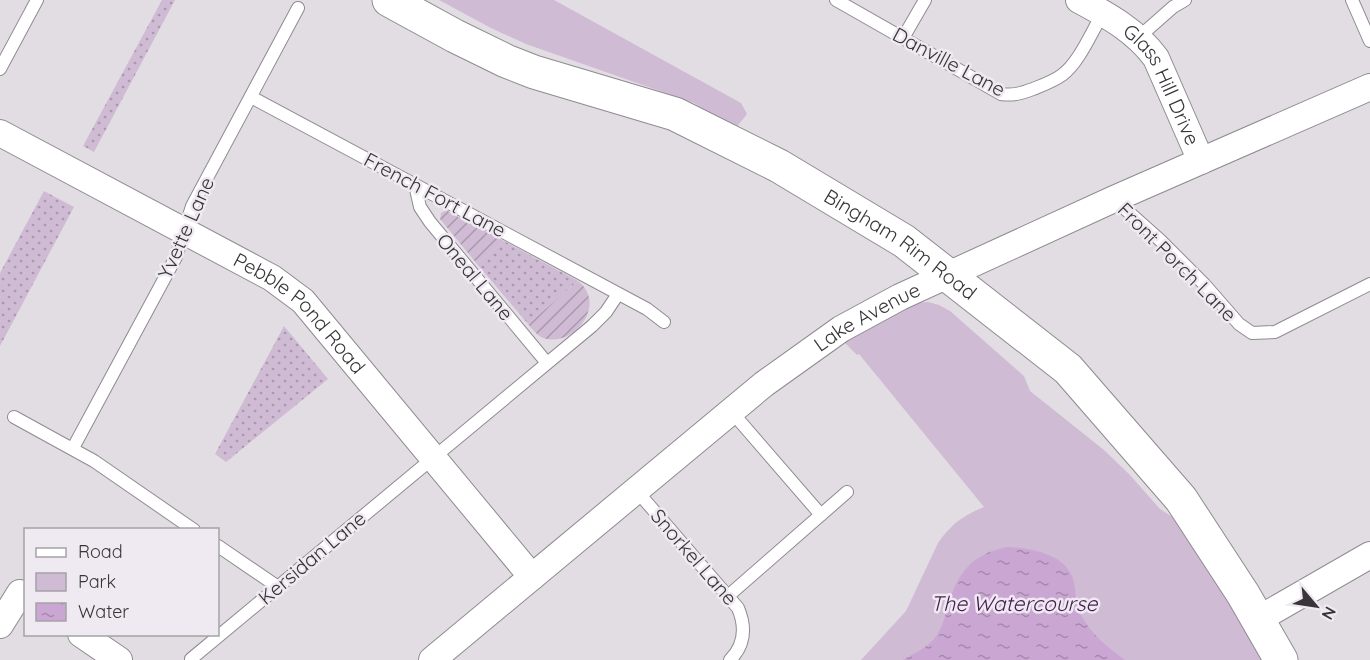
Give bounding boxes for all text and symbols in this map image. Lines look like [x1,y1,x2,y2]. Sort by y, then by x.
street label: Glass Hill Drive [1118,18,1206,149]
street label: Danville Lane [889,21,1010,102]
street label: French Fort Lane [360,147,510,242]
street label: Yvette Lane [152,173,219,282]
street label: Bingham Rim Road [820,183,982,305]
street label: Front Porch Lane [1113,197,1242,326]
street label: Oneal Lane [432,228,519,325]
street label: Pebble Pond Road [229,247,371,378]
street label: Lake Avenue [809,277,924,356]
street label: Snorkel Lane [646,503,743,610]
street label: Kersidan Lane [253,505,371,610]
legend [24,528,219,636]
text: Road [78,540,123,563]
text: Park [78,570,116,593]
north arrow [1286,576,1346,636]
water label: The Watercourse [931,590,1099,616]
text: Water [78,600,129,623]
text: N [1318,603,1341,623]

